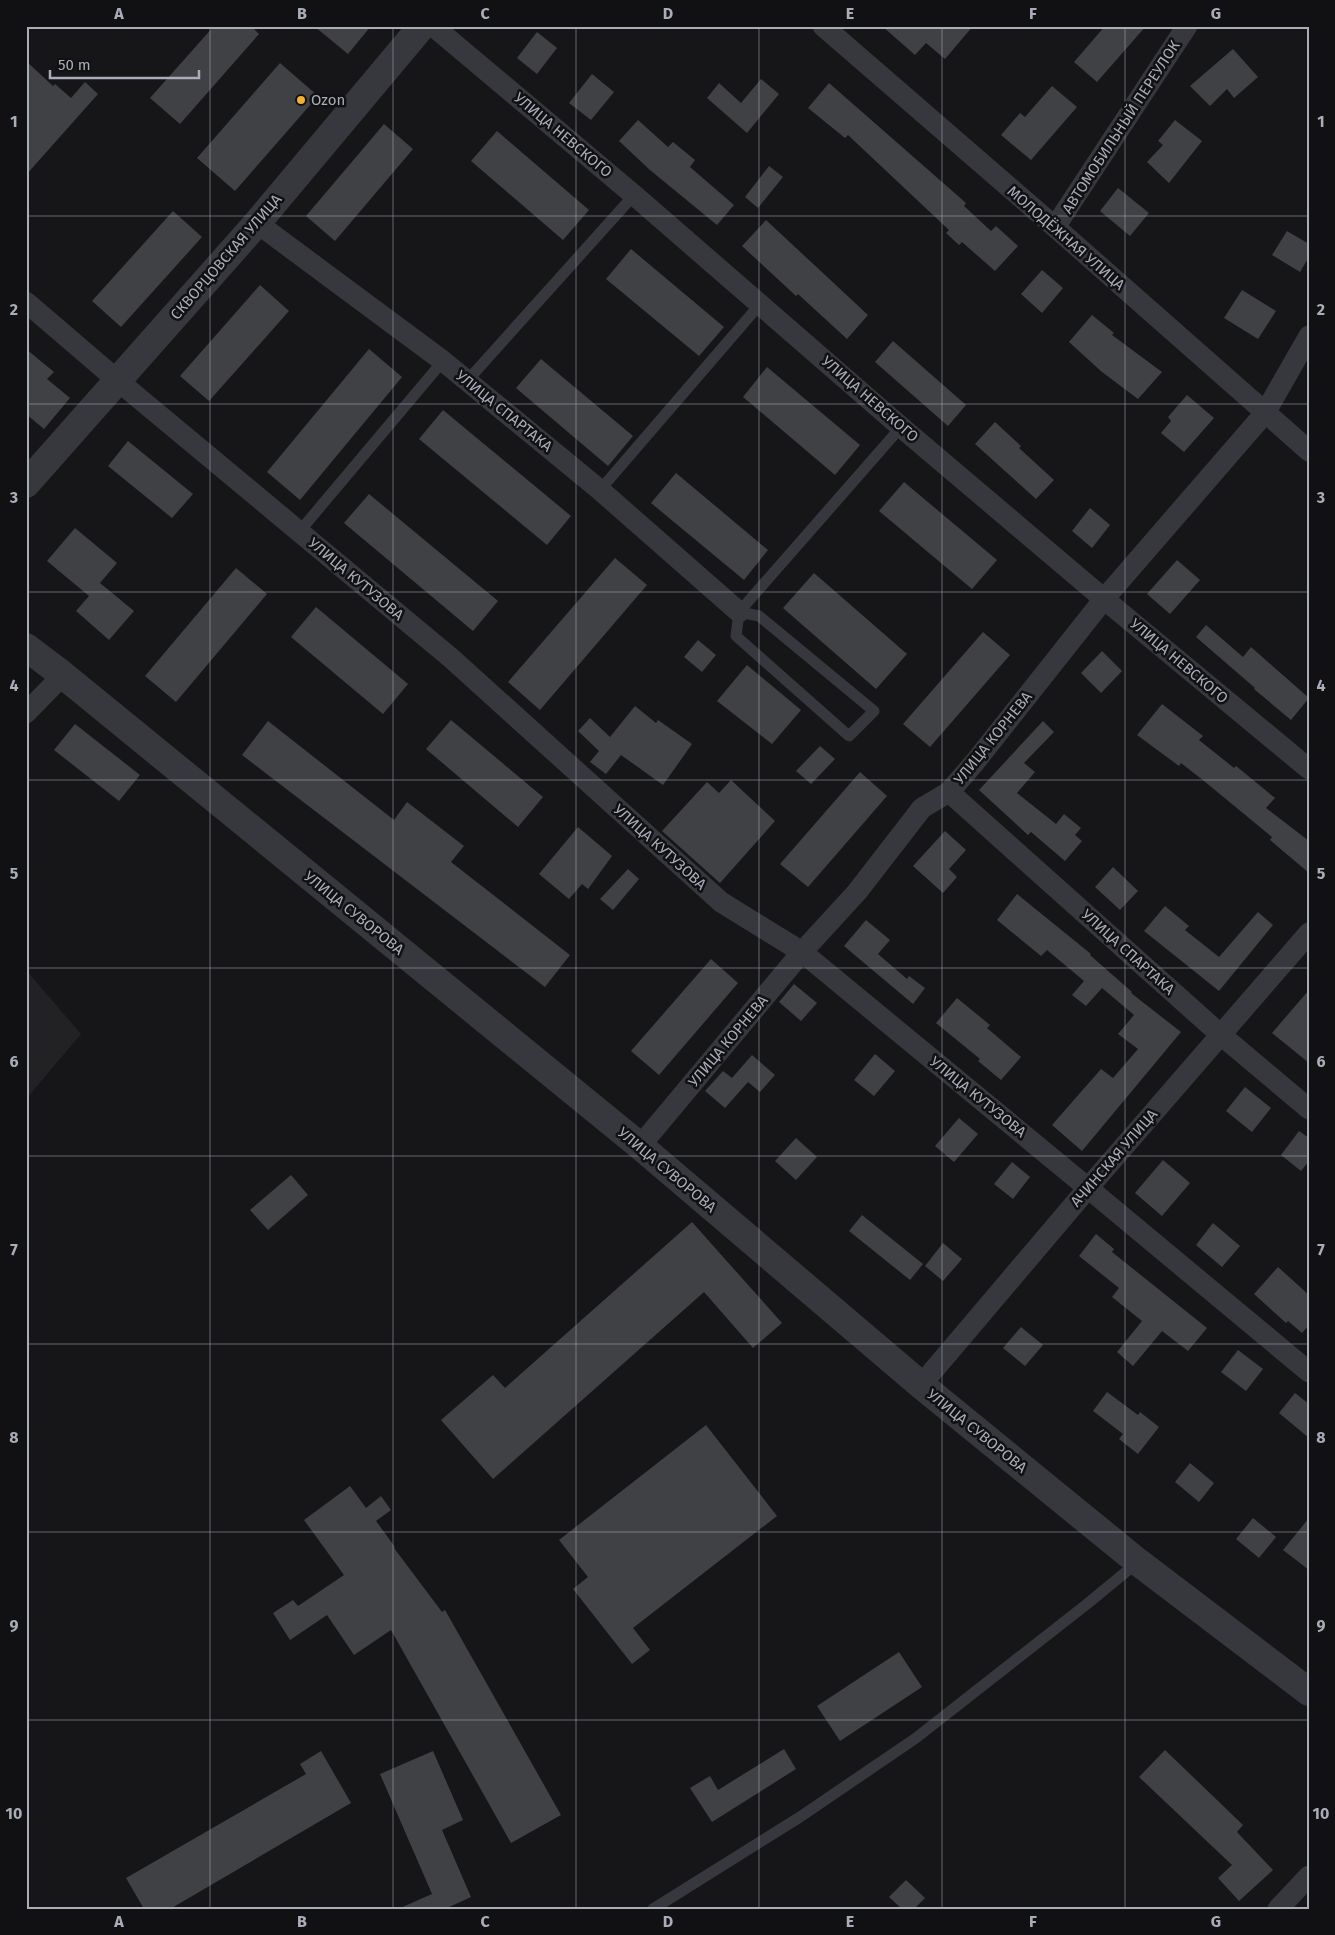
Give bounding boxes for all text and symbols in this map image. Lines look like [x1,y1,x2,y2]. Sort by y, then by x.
text: A [113,4,124,23]
text: B [297,4,307,23]
text: C [480,4,490,23]
text: D [663,4,673,23]
text: E [846,4,854,23]
text: F [1029,4,1037,23]
text: G [1211,4,1221,23]
street label: АВТОМОБИЛЬНЫЙ ПЕРЕУЛОК [1058,37,1184,217]
scale bar [50,48,199,80]
text: 50 m [58,56,91,74]
street label: УЛИЦА НЕВСКОГО [510,89,616,181]
place label: Ozon [311,91,345,109]
marker: Ozon [295,94,307,106]
text: 1 [10,112,18,131]
text: 1 [1317,112,1325,131]
street label: МОЛОДЁЖНАЯ УЛИЦА [1004,182,1129,294]
street label: СКВОРЦОВСКАЯ УЛИЦА [167,190,286,323]
text: 2 [10,300,18,319]
text: 2 [1317,300,1325,319]
street label: УЛИЦА НЕВСКОГО [818,352,922,446]
street label: УЛИЦА СПАРТАКА [452,367,556,456]
text: 3 [9,488,18,507]
text: 3 [1316,488,1325,507]
street label: УЛИЦА КУТУЗОВА [305,534,408,624]
street label: УЛИЦА НЕВСКОГО [1126,615,1232,707]
text: 4 [9,676,19,695]
text: 4 [1316,676,1326,695]
street label: УЛИЦА КОРНЕВА [950,688,1036,788]
street label: УЛИЦА КУТУЗОВА [610,801,710,894]
text: 5 [10,864,19,883]
text: 5 [1317,864,1326,883]
street label: УЛИЦА СУВОРОВА [301,867,408,959]
street label: УЛИЦА СПАРТАКА [1078,906,1179,999]
street label: УЛИЦА КОРНЕВА [684,991,772,1090]
text: 6 [9,1052,19,1071]
text: 6 [1316,1052,1326,1071]
street label: УЛИЦА КУТУЗОВА [926,1053,1030,1142]
street label: АЧИНСКАЯ УЛИЦА [1067,1105,1161,1210]
street label: УЛИЦА СУВОРОВА [614,1124,720,1217]
text: 7 [10,1240,18,1259]
text: 7 [1317,1240,1325,1259]
street label: УЛИЦА СУВОРОВА [924,1385,1031,1477]
text: 8 [9,1428,19,1447]
text: 8 [1316,1428,1326,1447]
text: 9 [10,1616,19,1635]
text: 9 [1317,1616,1326,1635]
text: 10 [6,1804,22,1823]
text: 10 [1313,1804,1329,1823]
text: A [113,1912,124,1931]
text: B [297,1912,307,1931]
text: C [480,1912,490,1931]
text: D [663,1912,673,1931]
text: E [846,1912,854,1931]
text: F [1029,1912,1037,1931]
text: G [1211,1912,1221,1931]

